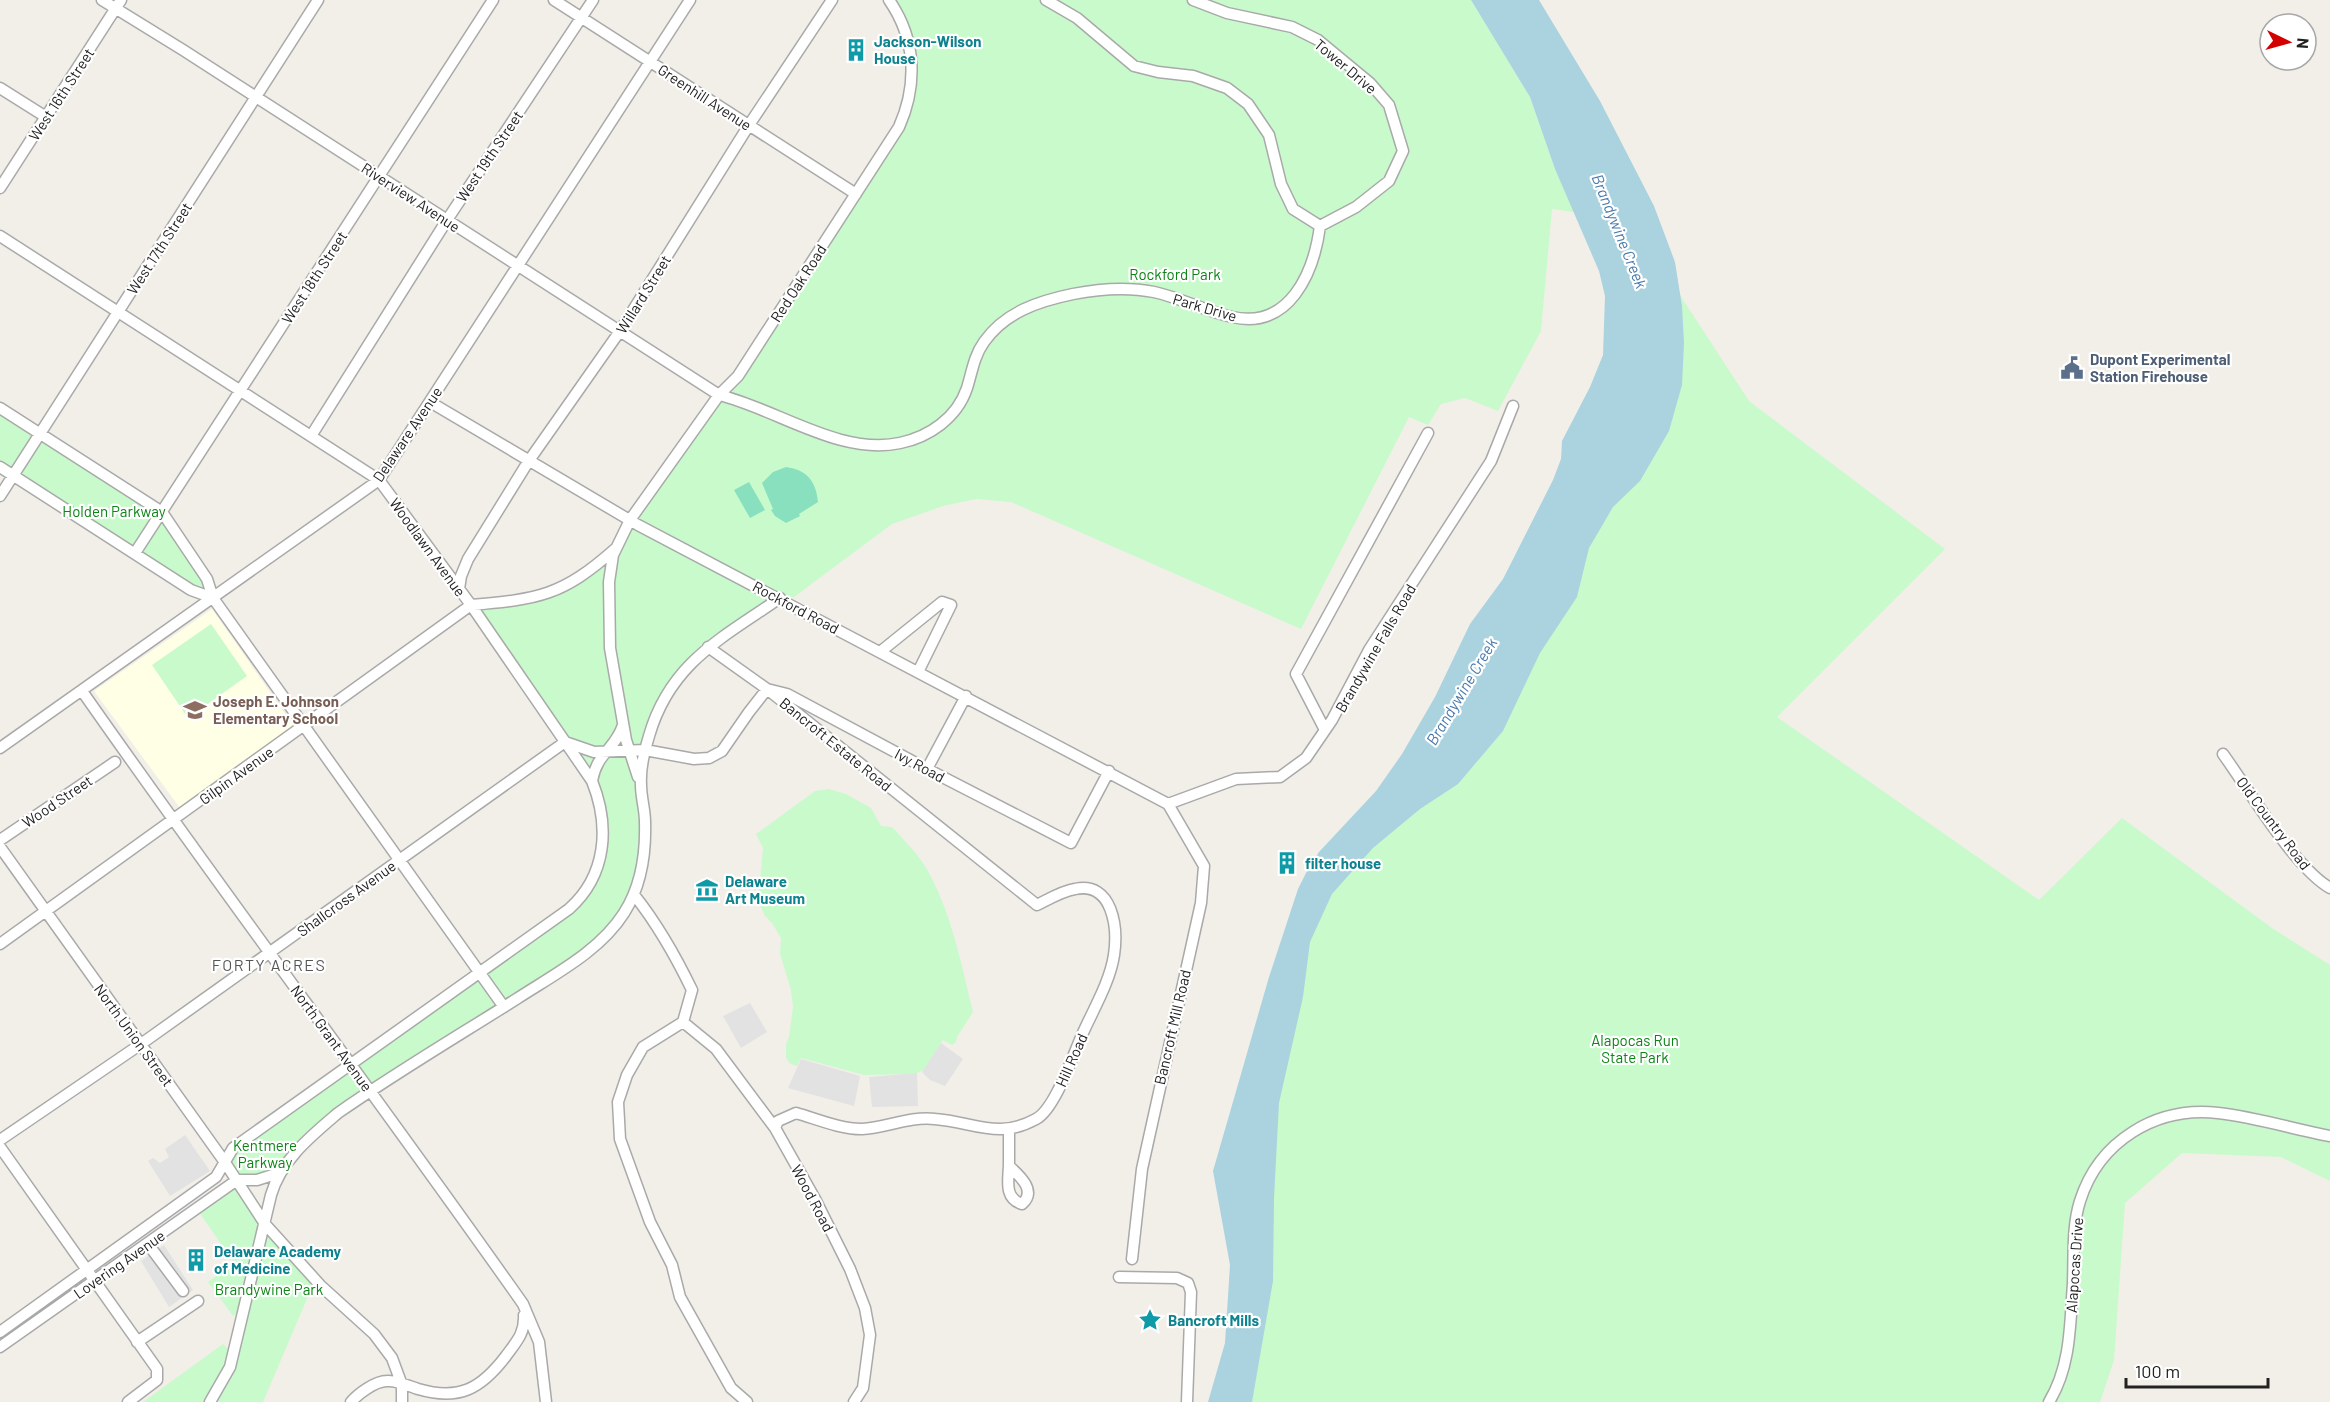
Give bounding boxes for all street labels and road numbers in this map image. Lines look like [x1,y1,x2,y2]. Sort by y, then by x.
street label: Tower Drive [1311,35,1381,97]
street label: West 16th Street [24,44,98,144]
street label: Greenhill Avenue [655,60,755,134]
street label: West 19th Street [452,107,526,205]
street label: Riverview Avenue [358,158,464,236]
street label: West 17th Street [123,199,195,297]
street label: West 18th Street [277,227,351,327]
street label: Red Oak Road [766,241,830,325]
street label: Willard Street [612,251,674,337]
street label: Park Drive [1171,289,1239,325]
street label: Delaware Avenue [369,383,445,485]
street label: Woodlawn Avenue [386,494,470,600]
street label: Rockford Road [750,577,842,637]
street label: Brandywine Falls Road [1331,581,1419,715]
street label: Bancroft Estate Road [776,693,896,795]
street label: Gilpin Avenue [195,742,277,808]
street label: Ivy Road [892,744,948,786]
street label: Wood Street [18,771,96,831]
street label: Old Country Road [2233,773,2315,873]
street label: Shallcross Avenue [293,856,399,940]
street label: Bancroft Mill Road [1150,968,1194,1086]
street label: North Union Street [91,980,177,1090]
street label: North Grant Avenue [287,981,377,1095]
street label: Hill Road [1051,1030,1091,1090]
street label: Wood Road [788,1161,838,1235]
street label: Alapocas Drive [2062,1217,2086,1313]
street label: Lovering Avenue [70,1226,168,1302]

